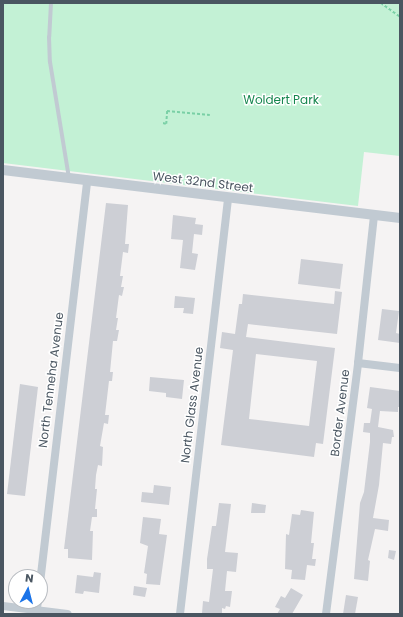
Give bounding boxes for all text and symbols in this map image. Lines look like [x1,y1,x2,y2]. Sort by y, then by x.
park label: Woldert Park [243,93,319,107]
street label: West 32nd Street [152,169,254,195]
street label: North Tenneha Avenue [36,311,66,449]
street label: North Glass Avenue [178,346,206,464]
street label: Border Avenue [328,369,352,457]
north arrow [8,569,48,609]
text: N [24,570,34,587]

